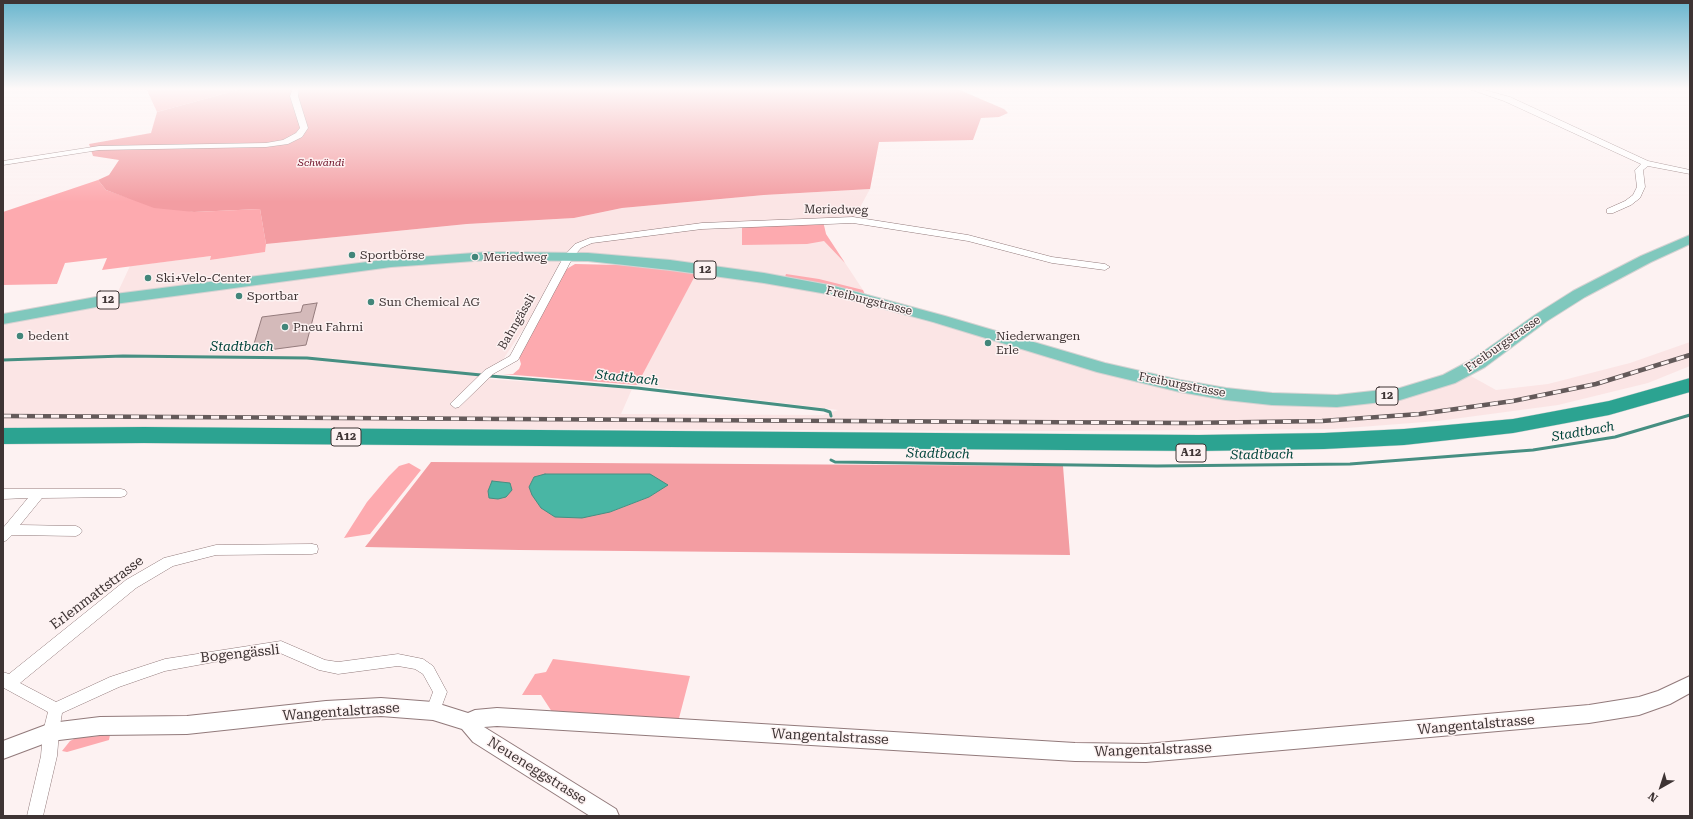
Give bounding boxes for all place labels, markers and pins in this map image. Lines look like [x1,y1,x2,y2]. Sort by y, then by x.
place label: Sportbörse [360,248,425,262]
marker: Sportbörse [347,250,357,260]
place label: Meriedweg [483,250,547,264]
marker: Meriedweg [470,252,480,262]
place label: Ski+Velo-Center [156,271,251,285]
marker: Ski+Velo-Center [143,273,153,283]
place label: Sportbar [247,289,298,303]
marker: Sportbar [234,291,244,301]
place label: Sun Chemical AG [379,295,480,309]
marker: Sun Chemical AG [366,297,376,307]
place label: Pneu Fahrni [293,320,363,334]
marker: Pneu Fahrni [280,322,290,332]
place label: bedent [28,329,69,343]
place label: Niederwangen Erle [996,329,1080,357]
marker: bedent [15,331,25,341]
marker: Niederwangen Erle [983,338,993,348]

